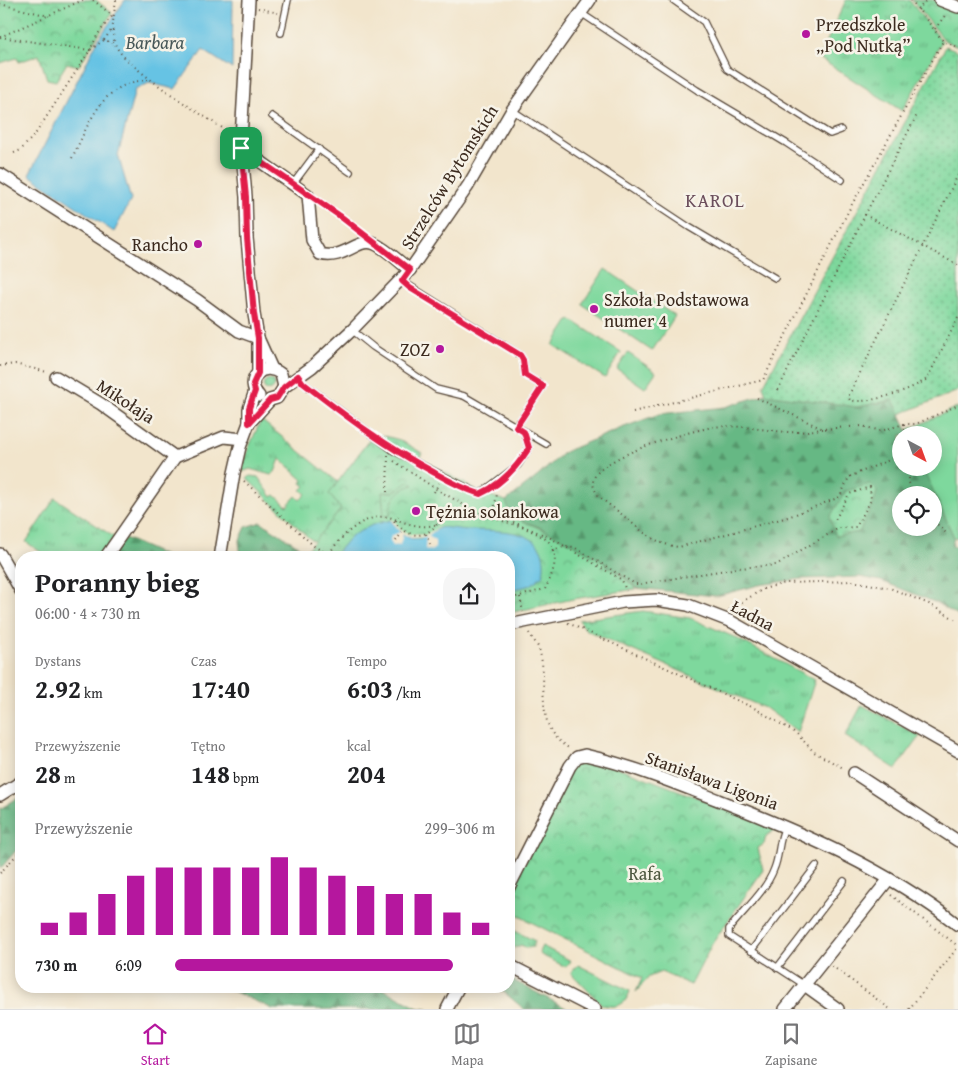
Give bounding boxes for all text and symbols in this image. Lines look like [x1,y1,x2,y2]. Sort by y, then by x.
place label: Przedszkole „Pod Nutką” [816,11,911,59]
water label: Barbara [125,28,185,56]
marker: Przedszkole „Pod Nutką” [800,28,812,40]
street label: Strzelców Bytomskich [393,99,505,255]
pin [220,127,262,169]
icon: arrive [227,134,255,162]
district label: KAROL [685,186,745,214]
place label: Rancho [132,231,188,258]
marker: Rancho [192,238,204,250]
place label: Szkoła Podstawowa numer 4 [604,286,750,334]
marker: Szkoła Podstawowa numer 4 [588,303,600,315]
place label: ZOZ [400,336,430,363]
marker: ZOZ [434,343,446,355]
street label: Mikołaja [91,372,161,430]
north arrow [892,426,942,476]
map controls [892,426,942,536]
button: locate [892,486,942,536]
place label: Tężnia solankowa [426,498,559,525]
marker: Tężnia solankowa [410,505,422,517]
text: Poranny bieg [35,561,199,602]
button: share [443,568,495,620]
street label: Ładna [727,592,780,638]
text: 06:00 · 4 × 730 m [35,601,140,625]
text: Dystans [35,651,81,671]
text: Czas [191,651,217,671]
text: Tempo [347,651,387,671]
text: 2.92 [35,671,81,707]
text: 17:40 [191,671,250,707]
text: 6:03 [347,671,393,707]
text: km [81,683,103,703]
text: /km [393,683,421,703]
text: Przewyższenie [35,736,121,756]
text: Tętno [191,736,225,756]
text: kcal [347,736,371,756]
street label: Stanisława Ligonia [642,743,783,817]
text: 28 [35,756,61,792]
text: 148 [191,756,230,792]
text: 204 [347,756,386,792]
text: m [61,768,75,788]
text: bpm [230,768,259,788]
text: Przewyższenie [35,816,133,840]
text: 299–306 m [425,816,495,840]
park label: Rafa [628,860,662,887]
text: 730 m [35,953,77,977]
text: 6:09 [115,953,142,977]
tab: Start [141,1020,170,1070]
tab: Mapa [451,1020,484,1070]
tab: Zapisane [765,1020,817,1070]

